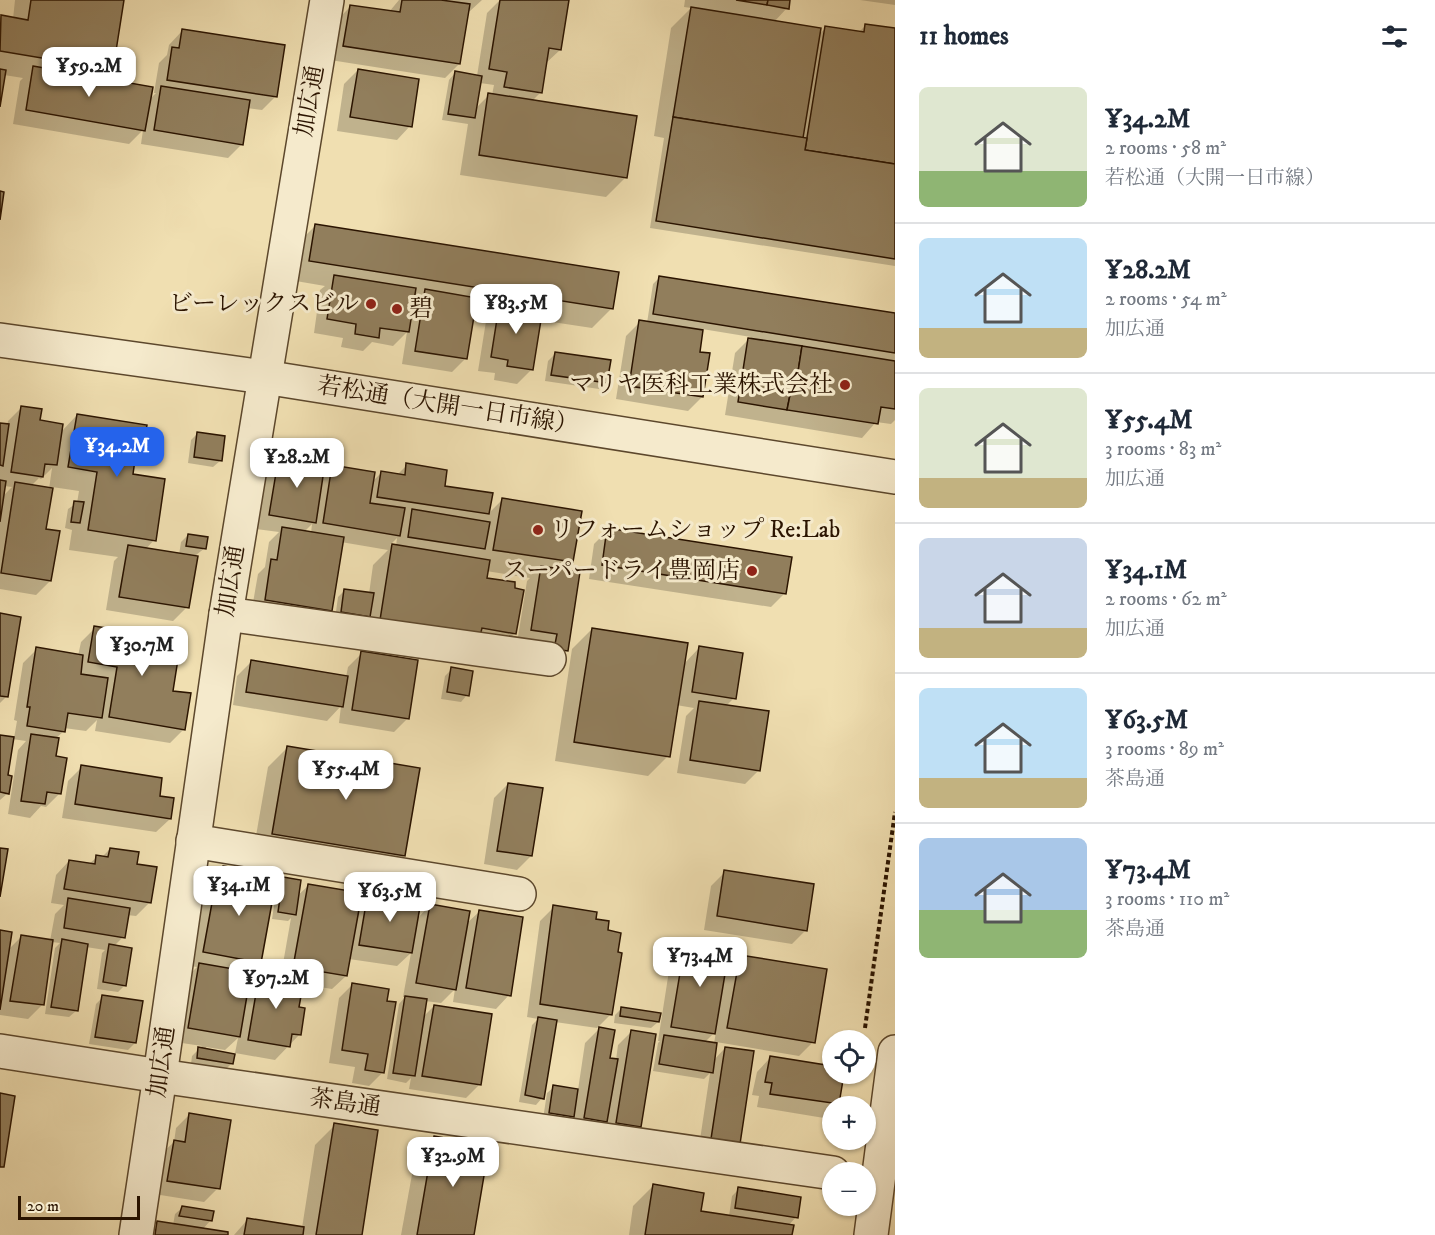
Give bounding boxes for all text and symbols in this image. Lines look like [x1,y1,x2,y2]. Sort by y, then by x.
text: 11 homes [919,20,1009,53]
icon: filters [1378,20,1411,53]
pin: ¥59.2M [40,47,138,98]
text: ¥59.2M [56,54,122,79]
street label: 加広通 [289,63,331,139]
text: ¥34.2M [1105,103,1190,136]
icon: home [967,111,1039,183]
text: 2 rooms · 58 m² [1105,136,1226,161]
text: 若松通（大開一日市線） [1105,166,1325,191]
text: ¥28.2M [1105,254,1191,287]
icon: home [967,262,1039,334]
pin: ¥83.5M [467,284,565,335]
text: 2 rooms · 54 m² [1105,287,1227,312]
place label: ビーレックスビル [169,289,359,319]
text: ¥83.5M [484,291,548,316]
place label: 碧 [409,294,433,324]
marker: ビーレックスビル [364,297,378,311]
marker: 碧 [390,302,404,316]
text: 加広通 [1105,317,1165,342]
place label: マリヤ医科工業株式会社 [569,370,833,400]
street label: 若松通（大開一日市線） [315,371,581,441]
marker: マリヤ医科工業株式会社 [838,378,852,392]
text: ¥55.4M [1105,404,1193,437]
icon: home [967,412,1039,484]
pin: ¥34.2M [68,427,166,478]
text: ¥34.2M [84,434,150,459]
text: 3 rooms · 83 m² [1105,437,1221,462]
pin: ¥28.2M [248,438,346,489]
text: ¥28.2M [264,445,330,470]
text: 加広通 [1105,467,1165,492]
place label: リフォームショップ Re:Lab [550,515,840,545]
marker: リフォームショップ Re:Lab [531,523,545,537]
street label: 加広通 [211,543,251,619]
text: ¥34.1M [1105,554,1187,587]
place label: スーパードライ豊岡店 [503,556,740,586]
icon: home [967,562,1039,634]
marker: スーパードライ豊岡店 [745,564,759,578]
text: 2 rooms · 62 m² [1105,587,1227,612]
text: 加広通 [1105,617,1165,642]
pin: ¥30.7M [93,626,191,677]
text: ¥30.7M [110,633,174,658]
text: ¥63.5M [1105,704,1188,737]
icon: home [967,712,1039,784]
text: 3 rooms · 89 m² [1105,737,1224,762]
pin: ¥55.4M [297,750,395,801]
text: ¥55.4M [312,757,380,782]
text: 茶島通 [1105,767,1165,792]
text: ¥73.4M [1105,854,1191,887]
icon: home [967,862,1039,934]
pin: ¥34.1M [190,866,288,917]
pin: ¥63.5M [341,872,439,923]
text: ¥34.1M [207,873,271,898]
text: ¥63.5M [358,879,422,904]
text: 3 rooms · 110 m² [1105,887,1229,912]
text: 茶島通 [1105,917,1165,942]
pin: ¥73.4M [651,937,749,988]
text: ¥73.4M [667,944,733,969]
pin: ¥97.2M [227,959,325,1010]
text: ¥97.2M [243,966,309,991]
street label: 加広通 [142,1024,182,1100]
map controls [822,1030,876,1216]
button: locate [822,1030,876,1084]
street label: 茶島通 [307,1083,383,1123]
button: + [822,1096,876,1150]
pin: ¥32.9M [404,1137,502,1188]
text: ¥32.9M [421,1144,485,1169]
button: − [822,1162,876,1216]
scale bar [18,1193,140,1220]
text: 20 m [27,1196,59,1216]

